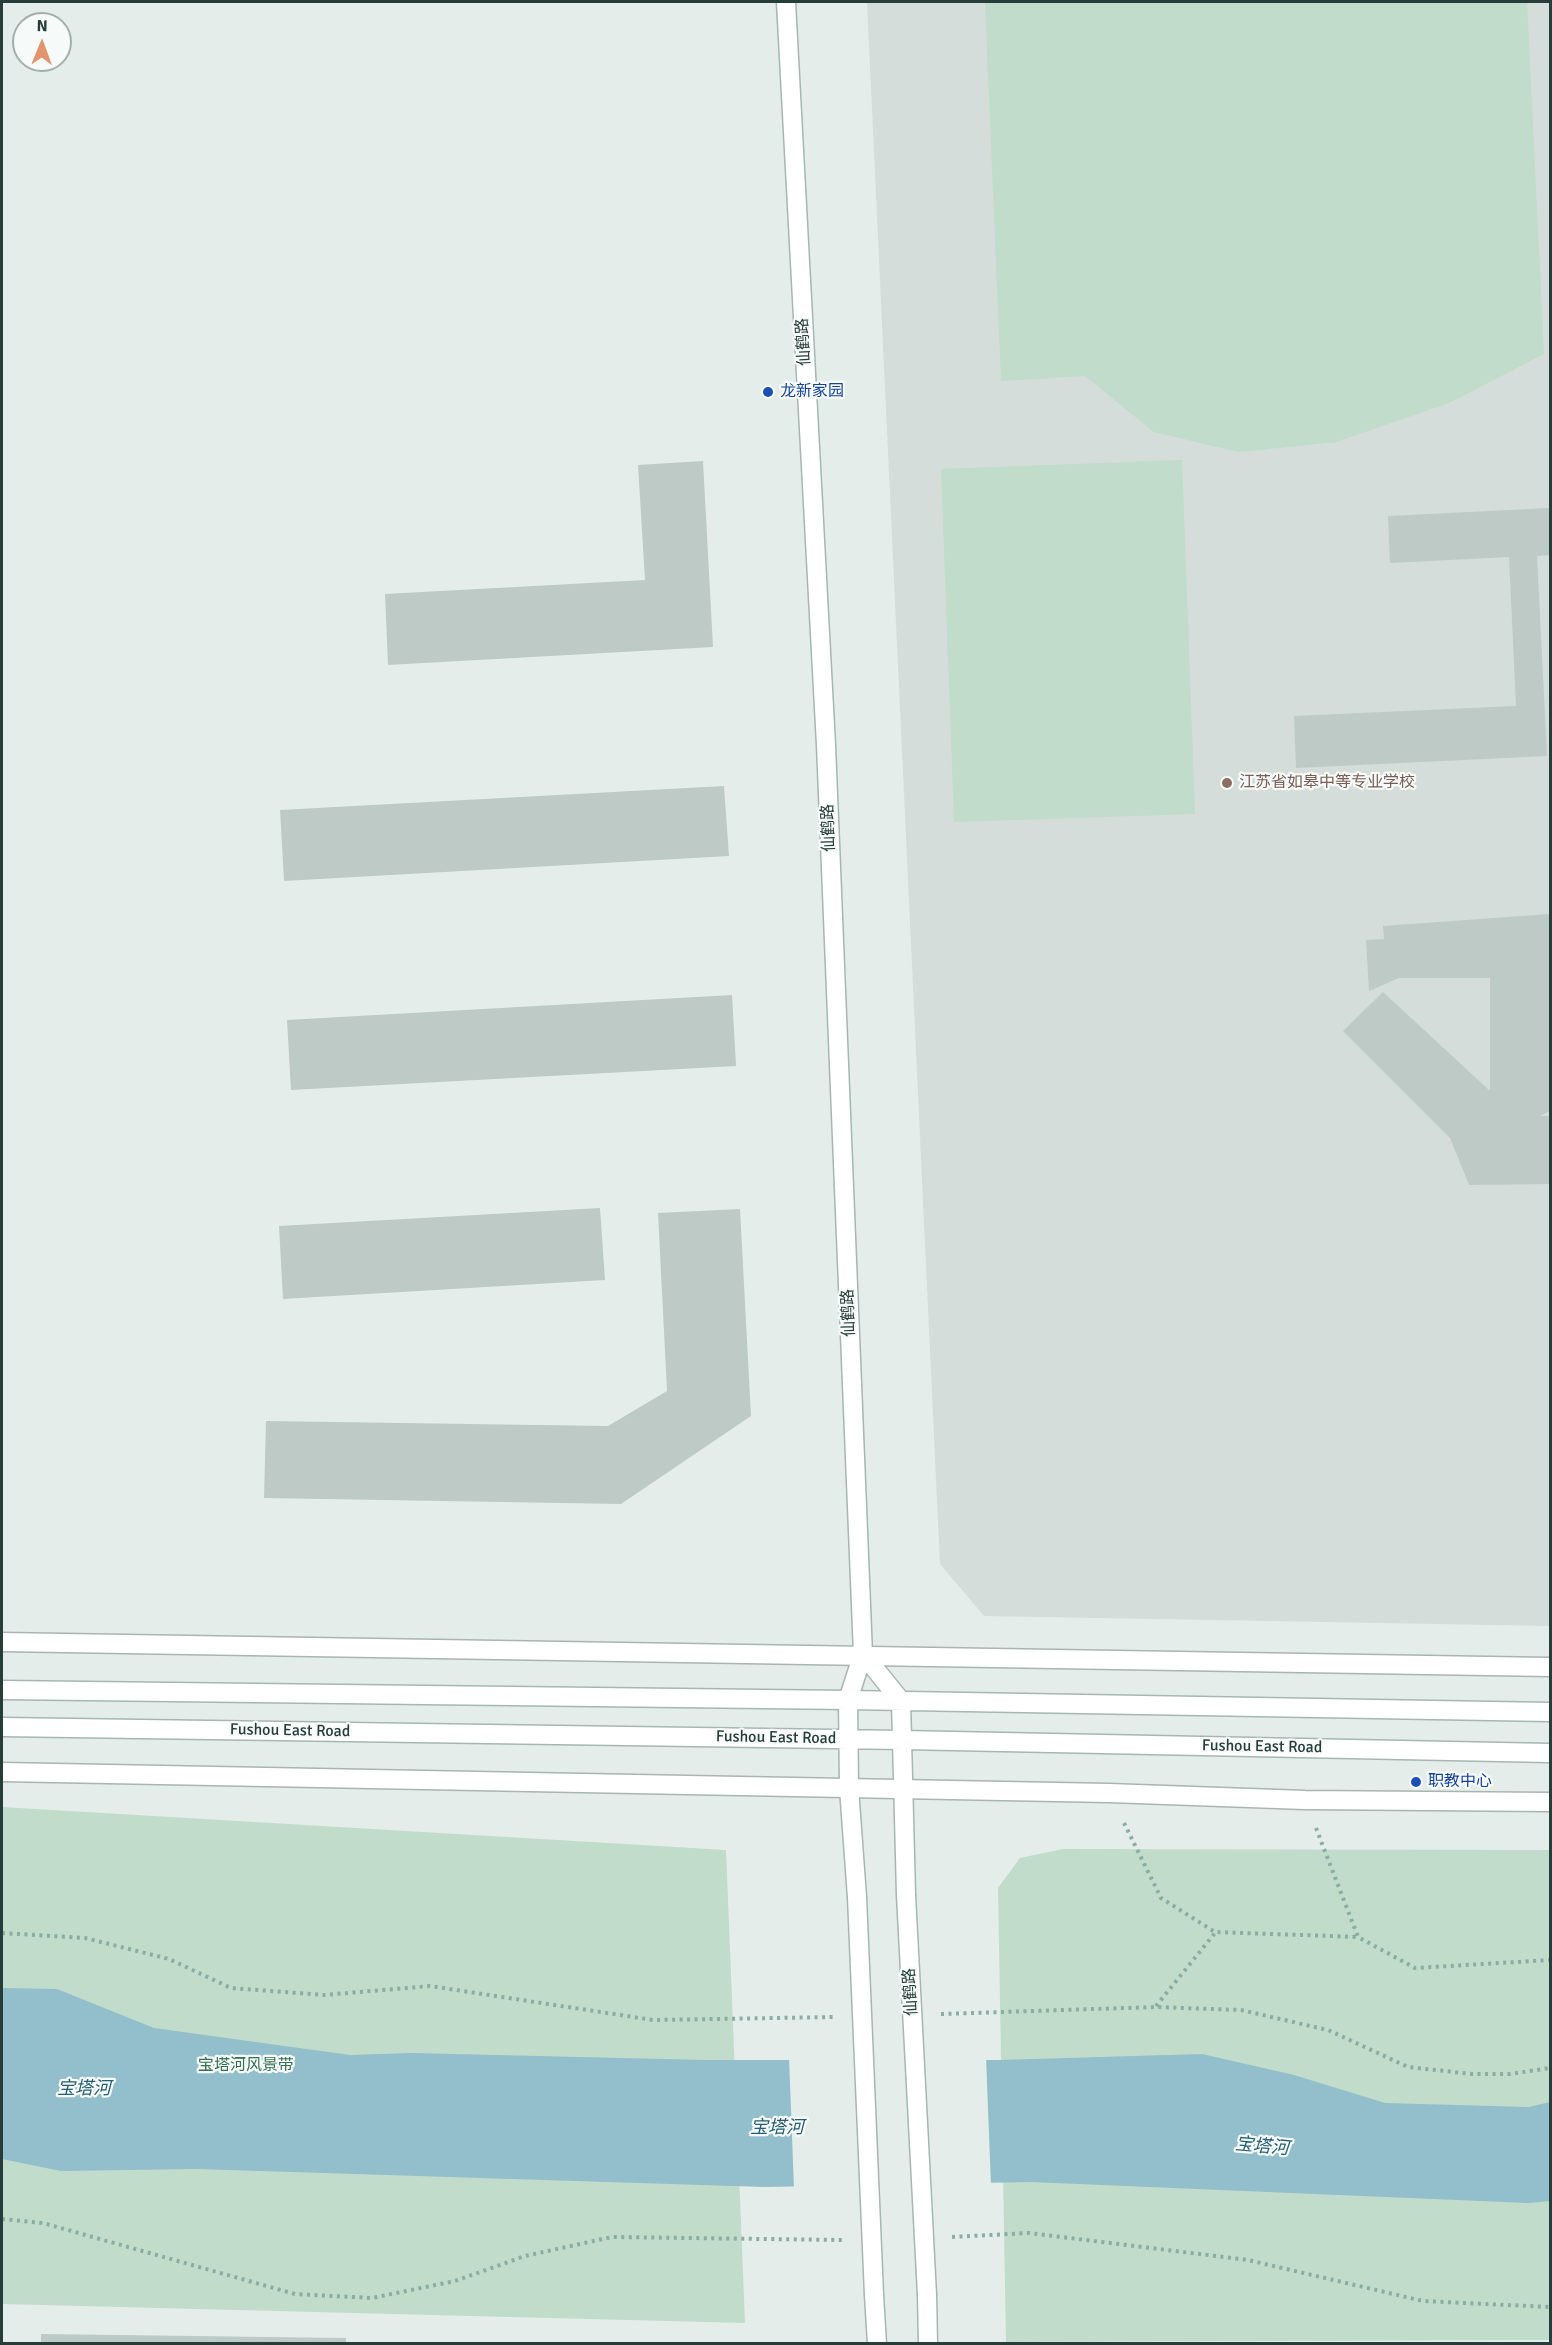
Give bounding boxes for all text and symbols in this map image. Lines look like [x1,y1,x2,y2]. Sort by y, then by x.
north arrow [12,12,72,72]
text: N [37,16,48,36]
street label: 仙鹤路 [793,318,815,366]
place label: 龙新家园 [780,382,844,402]
marker: 龙新家园 [761,385,775,399]
place label: 江苏省如皋中等专业学校 [1239,773,1415,793]
marker: 江苏省如皋中等专业学校 [1220,776,1234,790]
street label: 仙鹤路 [819,804,839,852]
street label: 仙鹤路 [839,1289,859,1337]
street label: Fushou East Road [230,1720,350,1742]
street label: Fushou East Road [716,1727,836,1749]
street label: Fushou East Road [1202,1736,1322,1758]
place label: 职教中心 [1428,1772,1492,1792]
marker: 职教中心 [1409,1775,1423,1789]
street label: 仙鹤路 [900,1968,922,2016]
park label: 宝塔河风景带 [198,2056,294,2076]
water label: 宝塔河 [57,2078,111,2100]
water label: 宝塔河 [750,2117,804,2139]
water label: 宝塔河 [1234,2134,1290,2160]

